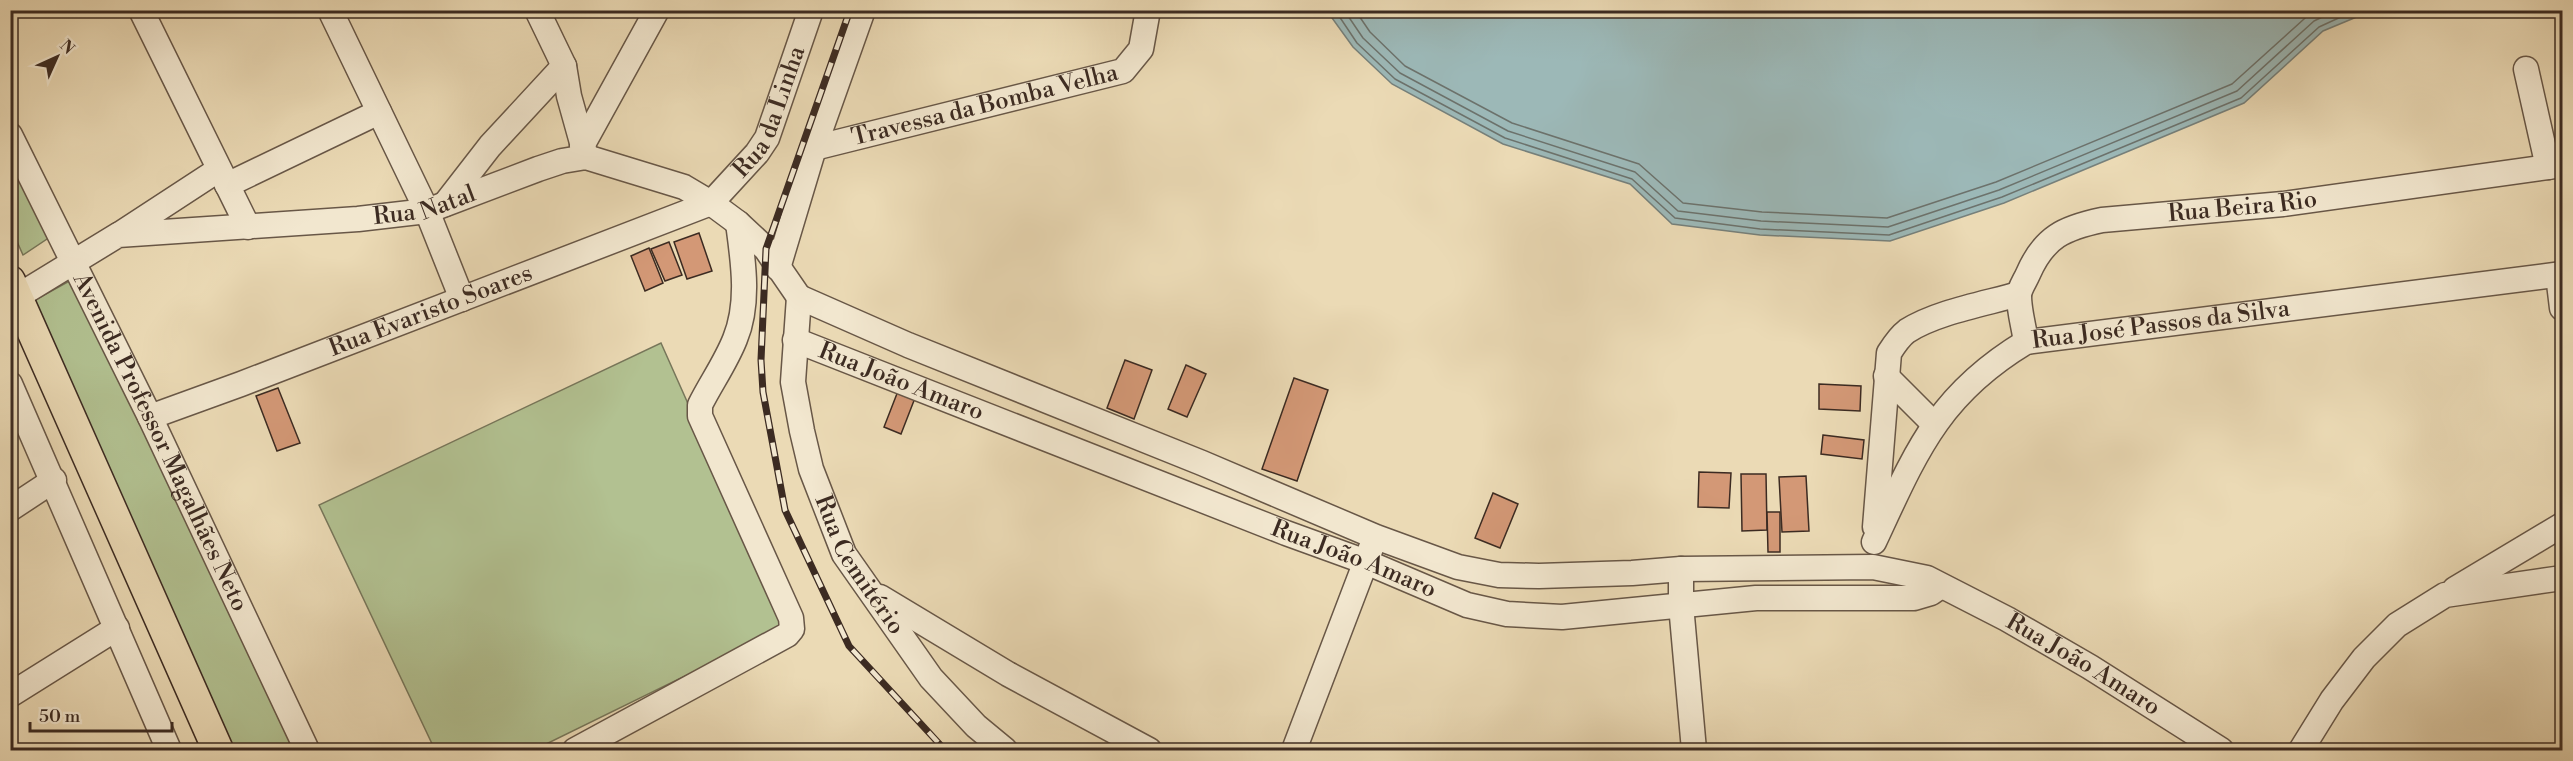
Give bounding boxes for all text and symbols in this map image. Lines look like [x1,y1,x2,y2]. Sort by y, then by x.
north arrow [27,27,87,87]
text: N [55,36,79,59]
street label: Rua da Linha [726,42,813,184]
street label: Travessa da Bomba Velha [848,58,1122,153]
street label: Rua Natal [371,179,480,232]
street label: Rua Beira Rio [2167,184,2319,229]
street label: Rua Evaristo Soares [325,258,537,364]
street label: Avenida Professor Magalhães Neto [65,267,255,616]
street label: Rua José Passos da Silva [2030,294,2292,356]
street label: Rua João Amaro [814,336,988,428]
street label: Rua Cemitério [808,491,911,641]
street label: Rua João Amaro [1266,514,1441,605]
street label: Rua João Amaro [2001,607,2166,723]
scale bar [30,695,172,733]
text: 50 m [39,705,81,728]

